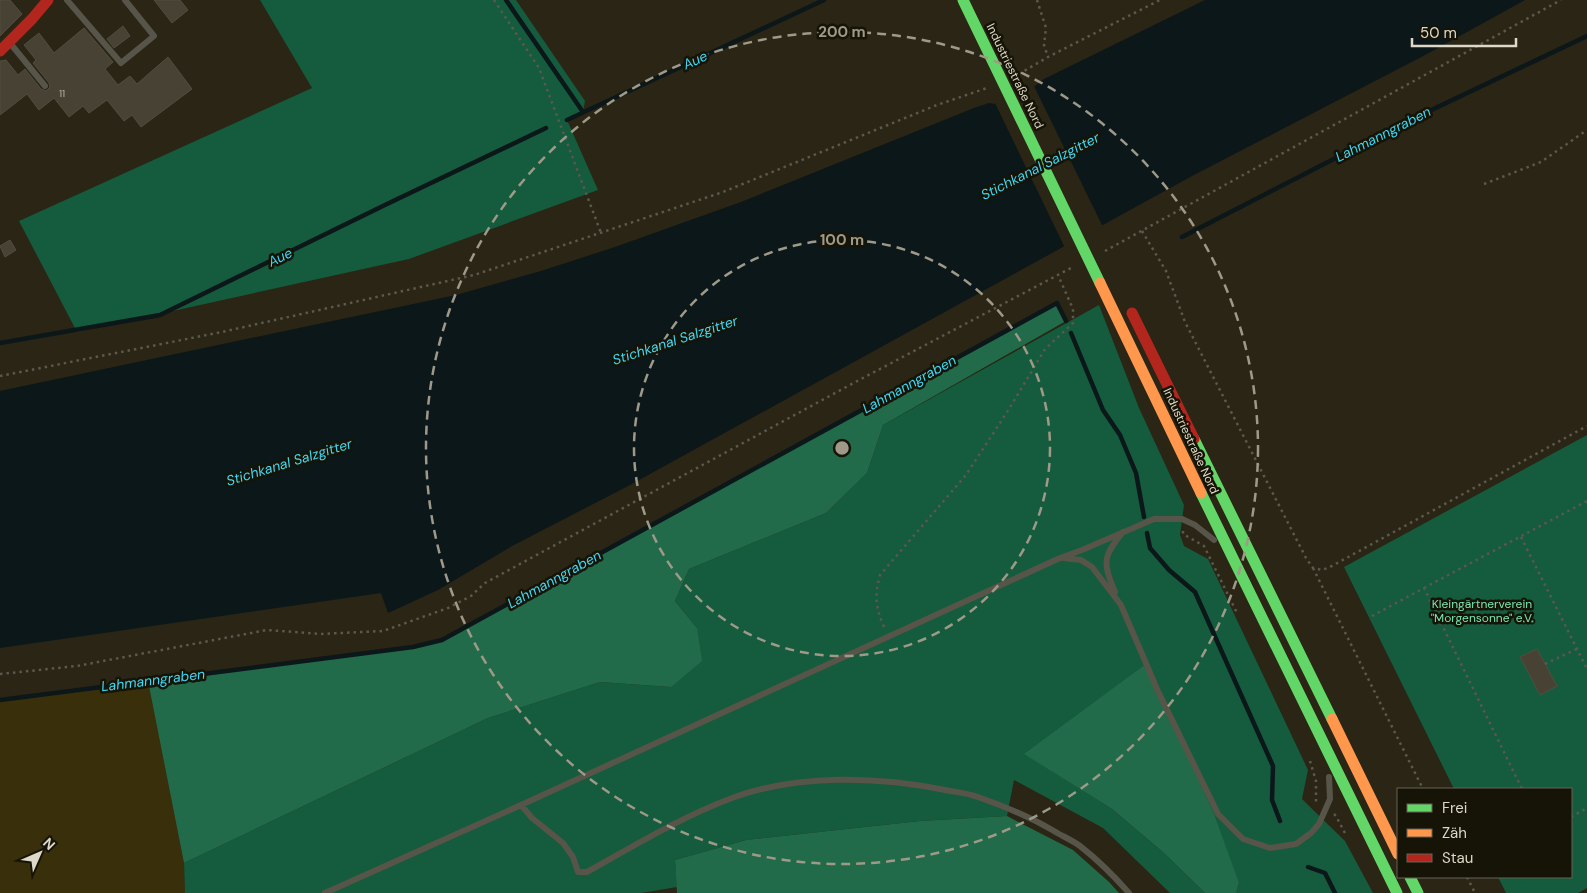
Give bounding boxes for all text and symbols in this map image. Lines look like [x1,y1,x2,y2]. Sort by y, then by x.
scale bar [1412,15,1516,47]
street label: Industriestraße Nord [983,21,1047,131]
text: 200 m [818,22,866,42]
text: 50 m [1420,23,1457,43]
water label: Aue [679,47,710,74]
house number: 11 [59,87,65,100]
water label: Lahmanngraben [1332,102,1434,166]
water label: Stichkanal Salzgitter [978,128,1103,204]
text: 100 m [820,230,864,250]
water label: Aue [264,243,295,271]
water label: Stichkanal Salzgitter [610,311,741,369]
water label: Lahmanngraben [859,351,959,417]
street label: Industriestraße Nord [1159,385,1223,497]
water label: Stichkanal Salzgitter [224,434,355,490]
centre of rings [833,439,851,457]
water label: Lahmanngraben [504,546,604,612]
park label: Kleingärtnerverein "Morgensonne" e.V. [1431,596,1533,626]
water label: Lahmanngraben [100,665,206,695]
legend [1397,788,1572,878]
text: Frei [1442,798,1467,818]
text: Zäh [1442,823,1467,843]
north arrow [15,828,65,878]
text: N [39,834,59,854]
text: Stau [1442,848,1473,868]

